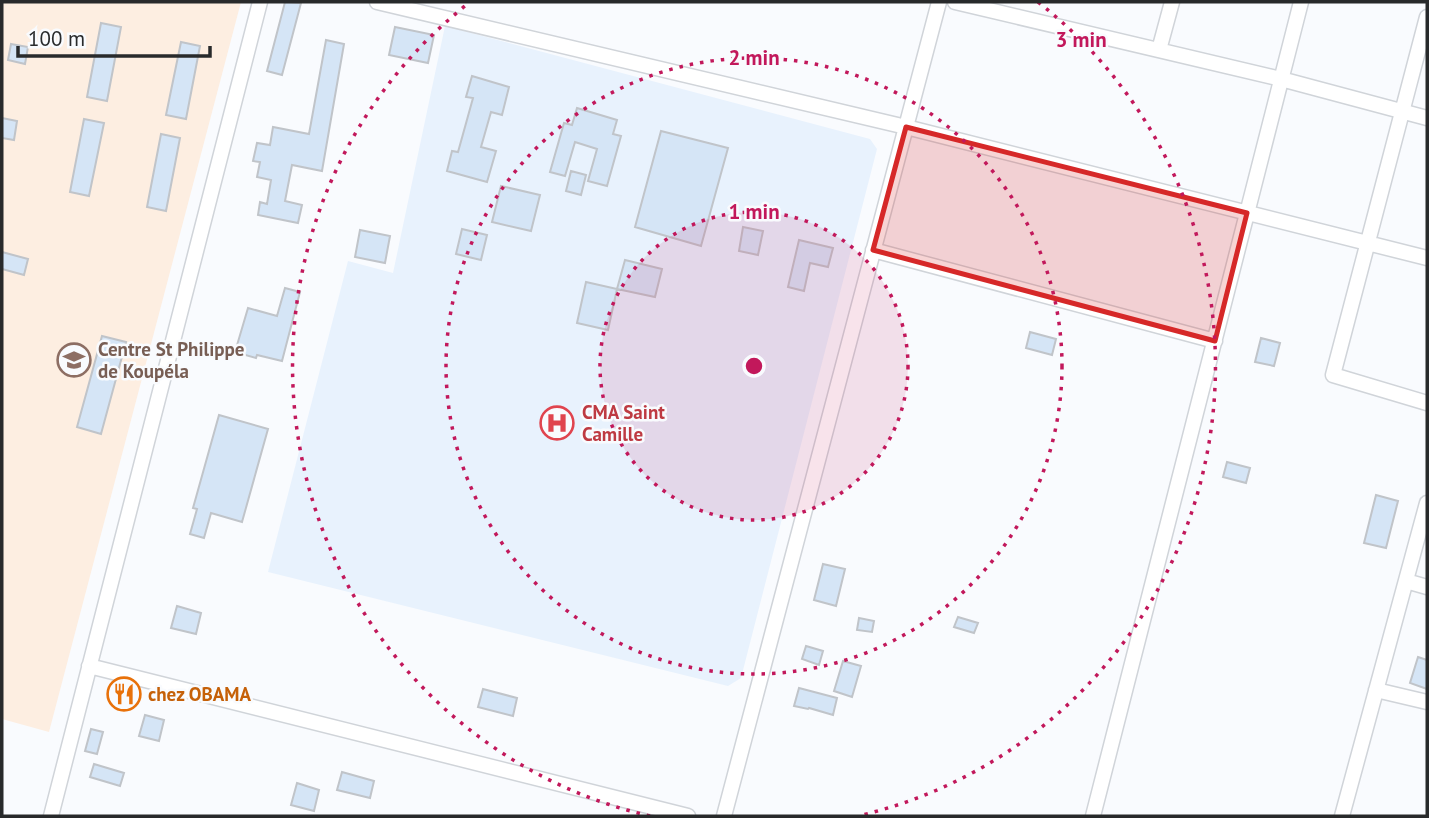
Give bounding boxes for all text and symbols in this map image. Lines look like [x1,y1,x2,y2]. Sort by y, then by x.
scale bar [18,14,210,58]
text: 100 m [28,25,85,52]
text: 3 min [1055,26,1107,53]
text: 2 min [728,44,780,71]
text: 1 min [728,198,780,225]
place label: Centre St Philippe de Koupéla [98,337,244,383]
school or university icon: Centre St Philippe de Koupéla [55,341,93,379]
centre of rings [742,354,766,378]
place label: CMA Saint Camille [582,400,665,446]
hospital icon: CMA Saint Camille [538,404,576,442]
restaurant icon: chez OBAMA [105,675,143,713]
place label: chez OBAMA [148,682,251,706]

